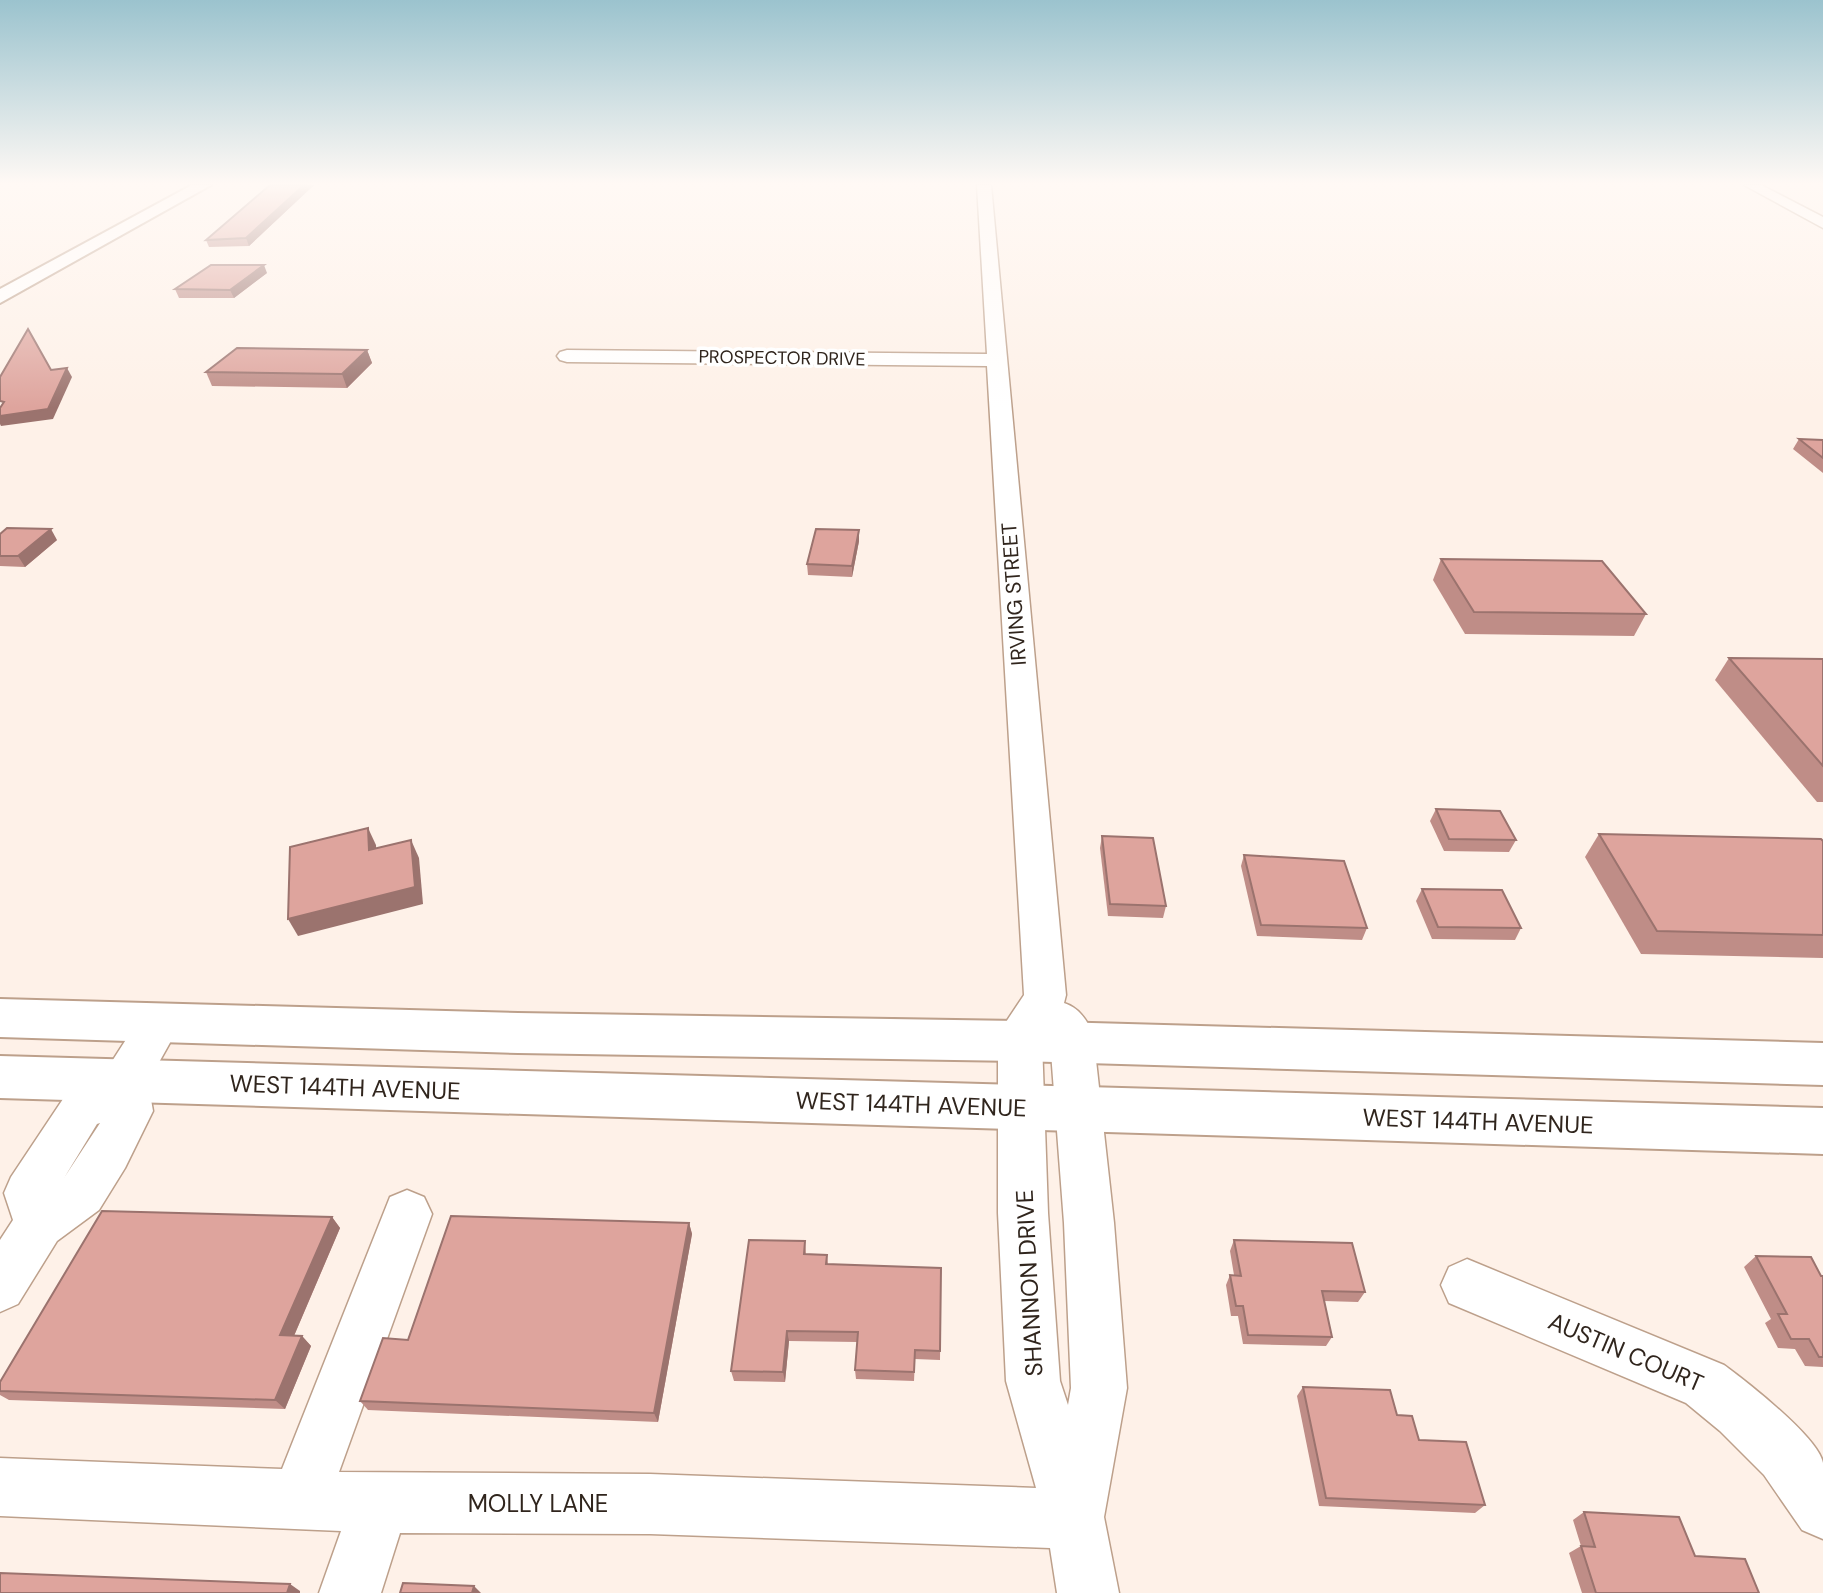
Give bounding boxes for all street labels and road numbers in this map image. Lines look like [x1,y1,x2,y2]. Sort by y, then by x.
street label: PROSPECTOR DRIVE [698,345,866,371]
street label: IRVING STREET [995,521,1033,666]
street label: WEST 144TH AVENUE [229,1067,461,1107]
street label: WEST 144TH AVENUE [795,1084,1027,1124]
street label: WEST 144TH AVENUE [1362,1101,1594,1141]
street label: SHANNON DRIVE [1009,1189,1049,1377]
street label: AUSTIN COURT [1544,1305,1708,1399]
street label: MOLLY LANE [468,1488,608,1519]

